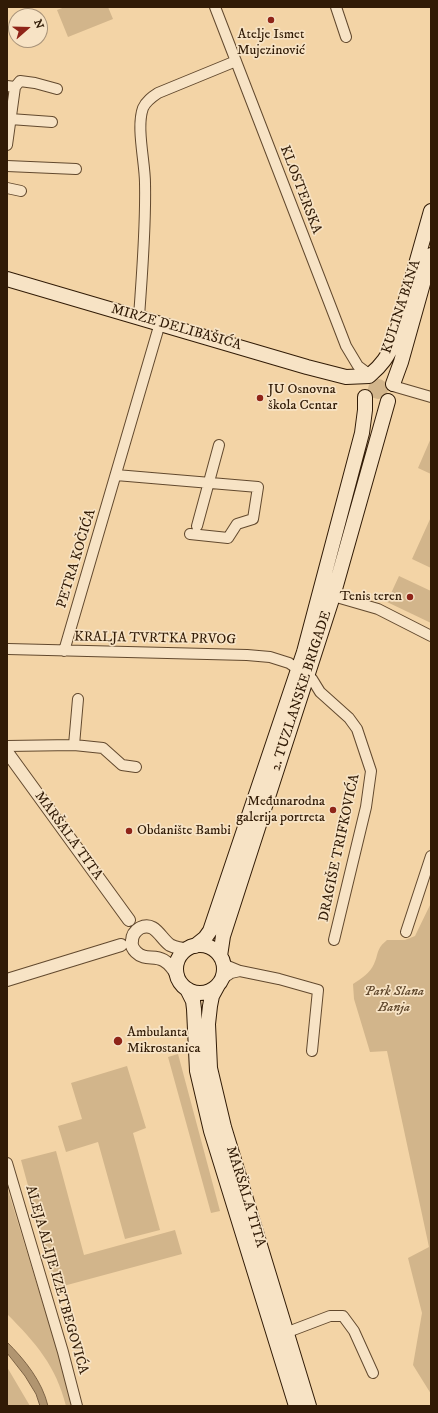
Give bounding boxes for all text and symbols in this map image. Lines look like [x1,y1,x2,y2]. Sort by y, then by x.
north arrow [8,8,48,48]
marker: Atelje Ismet Mujezinović [266,15,276,25]
text: N [30,18,46,31]
place label: Atelje Ismet Mujezinović [237,27,305,60]
street label: KLOSTERSKA [275,144,325,236]
street label: KULINA BANA [379,258,425,356]
street label: MIRZE DELIBAŠIĆA [109,301,243,355]
place label: JU Osnovna škola Centar [268,382,337,414]
marker: JU Osnovna škola Centar [255,393,265,403]
street label: PETRA KOČIĆA [54,508,100,610]
place label: Tenis teren [340,589,402,605]
marker: Tenis teren [405,592,415,602]
street label: 2. TUZLANSKE BRIGADE [268,609,336,773]
street label: KRALJA TVRTKA PRVOG [74,629,236,649]
street label: DRAGIŠE TRIFKOVIĆA [316,773,364,923]
street label: MARŠALA TITA [30,789,106,883]
place label: Međunarodna galerija portreta [236,794,325,826]
marker: Međunarodna galerija portreta [328,805,338,815]
place label: Obdanište Bambi [137,823,231,839]
marker: Obdanište Bambi [124,826,134,836]
park label: Park Slana Banja [364,984,424,1016]
place label: Ambulanta Mikrostanica [127,1025,200,1058]
marker: Ambulanta Mikrostanica [112,1035,124,1047]
street label: MARŠALA TITA [222,1144,268,1250]
street label: ALEJA ALIJE IZETBEGOVIĆA [21,1184,91,1376]

